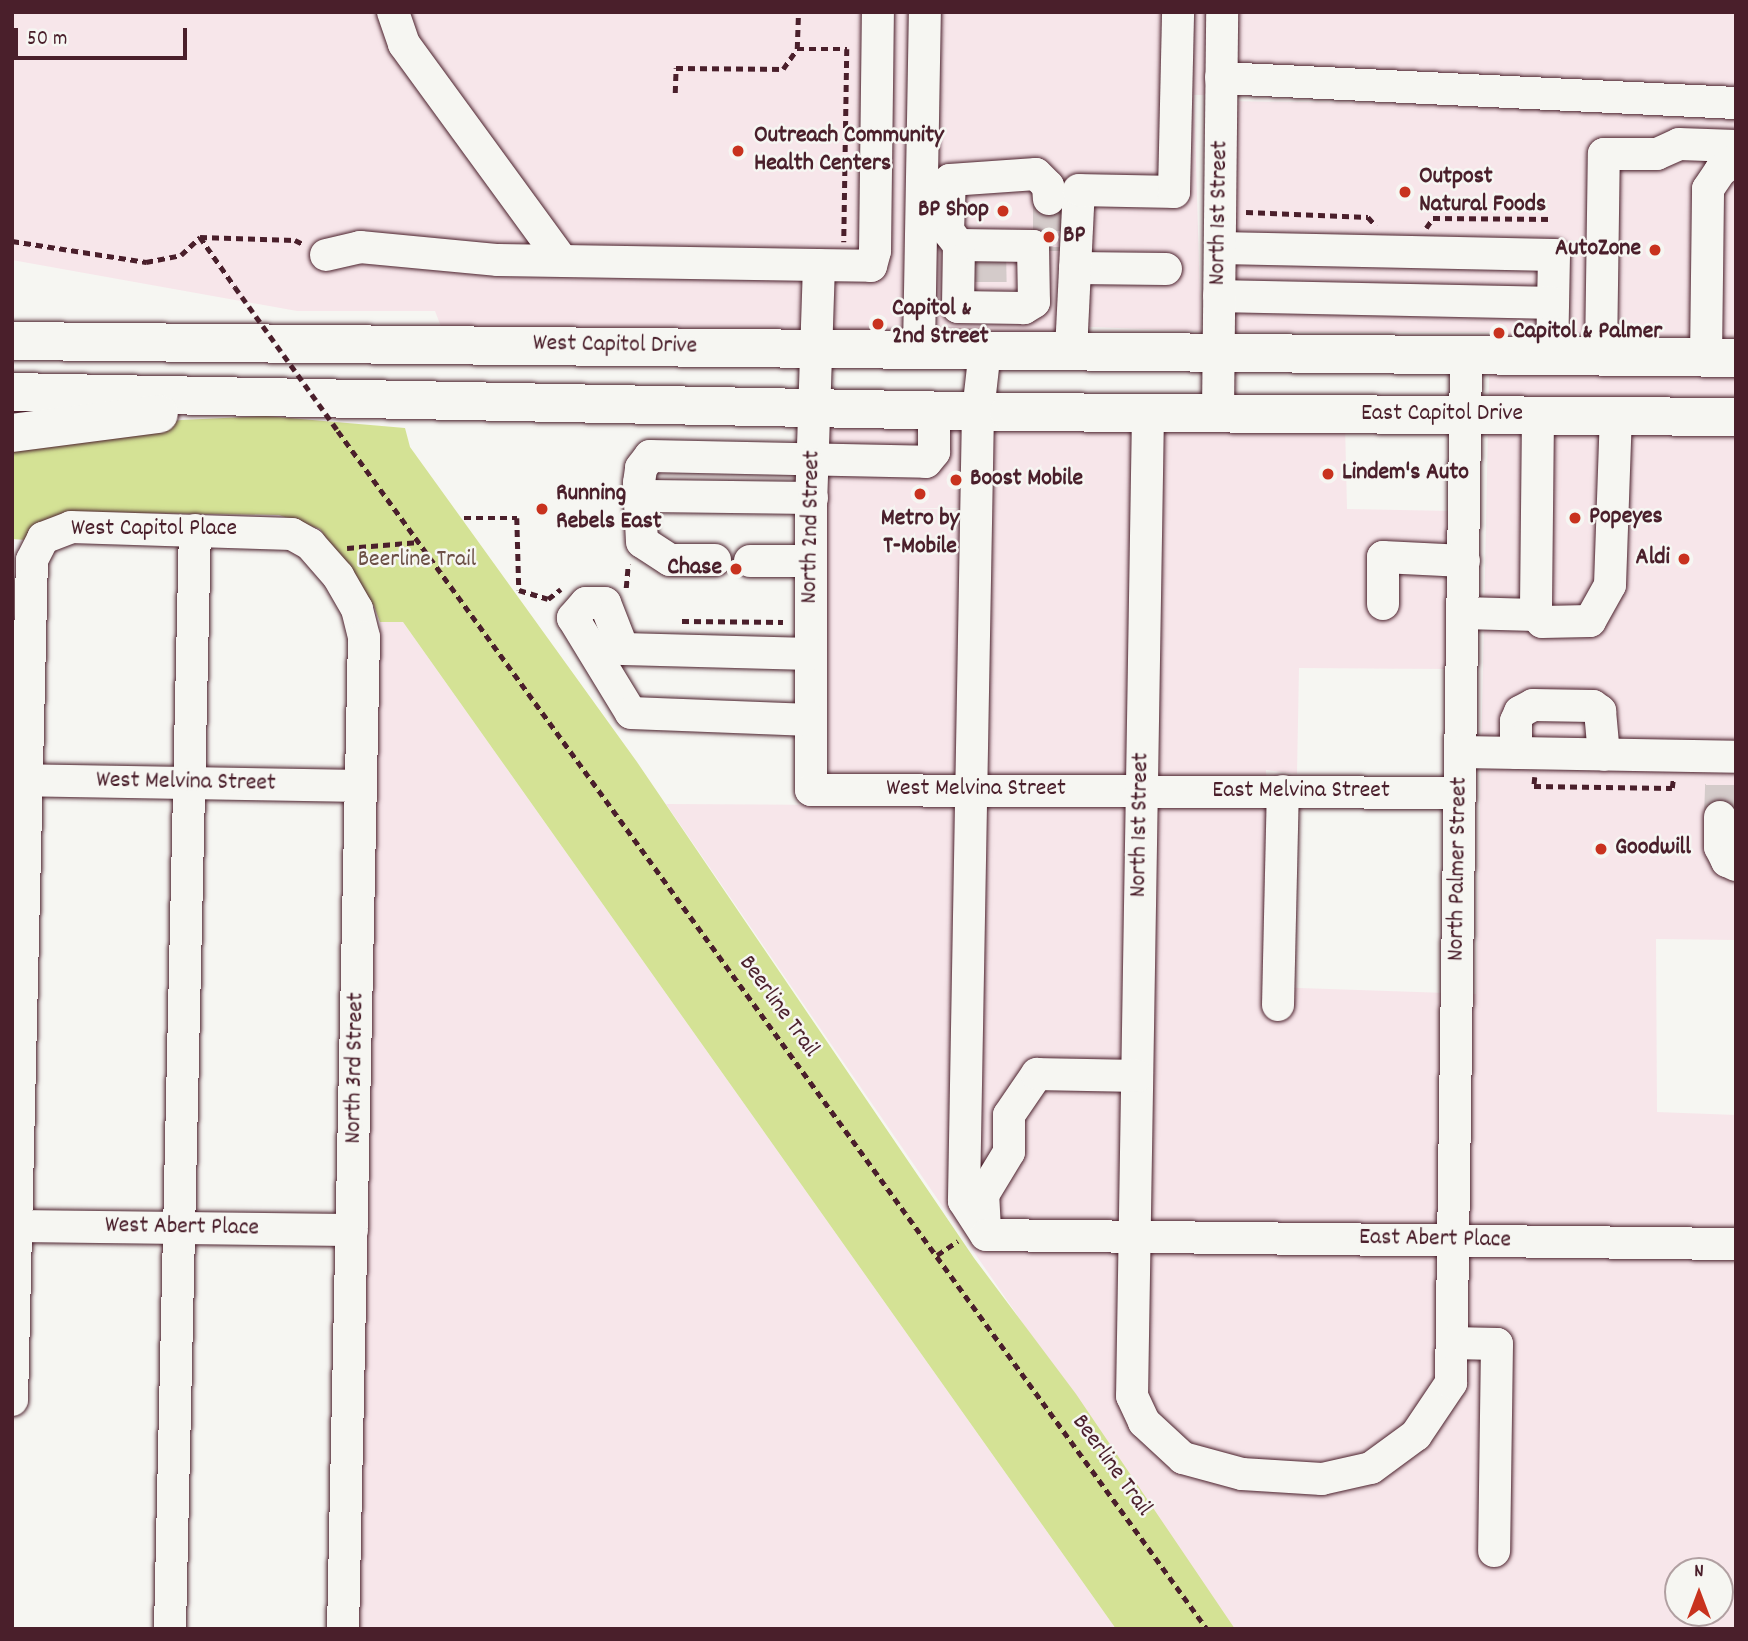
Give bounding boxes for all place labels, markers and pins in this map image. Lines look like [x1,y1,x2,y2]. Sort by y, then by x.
place label: Outreach Community Health Centers [754,123,944,179]
marker: Outreach Community Health Centers [728,141,748,161]
place label: Outpost Natural Foods [1419,164,1546,220]
marker: Outpost Natural Foods [1397,184,1413,200]
place label: BP Shop [918,197,989,225]
marker: BP Shop [995,203,1011,219]
place label: BP [1063,223,1085,251]
marker: BP [1041,229,1057,245]
place label: AutoZone [1555,236,1641,264]
marker: AutoZone [1647,242,1663,258]
place label: Capitol & 2nd Street [892,296,989,352]
marker: Capitol & 2nd Street [870,316,886,332]
place label: Capitol & Palmer [1513,319,1662,347]
marker: Capitol & Palmer [1491,325,1507,341]
place label: Lindem's Auto [1342,460,1469,488]
place label: Boost Mobile [970,466,1083,494]
marker: Lindem's Auto [1320,466,1336,482]
marker: Boost Mobile [948,472,964,488]
place label: Running Rebels East [556,481,662,537]
marker: Metro by T-Mobile [912,486,928,502]
marker: Running Rebels East [534,501,550,517]
place label: Popeyes [1589,504,1663,532]
place label: Metro by T-Mobile [881,506,959,562]
marker: Popeyes [1567,510,1583,526]
place label: Aldi [1636,545,1670,573]
marker: Aldi [1676,551,1692,567]
place label: Chase [667,555,722,583]
marker: Chase [728,561,744,577]
place label: Goodwill [1615,835,1691,863]
marker: Goodwill [1593,841,1609,857]

